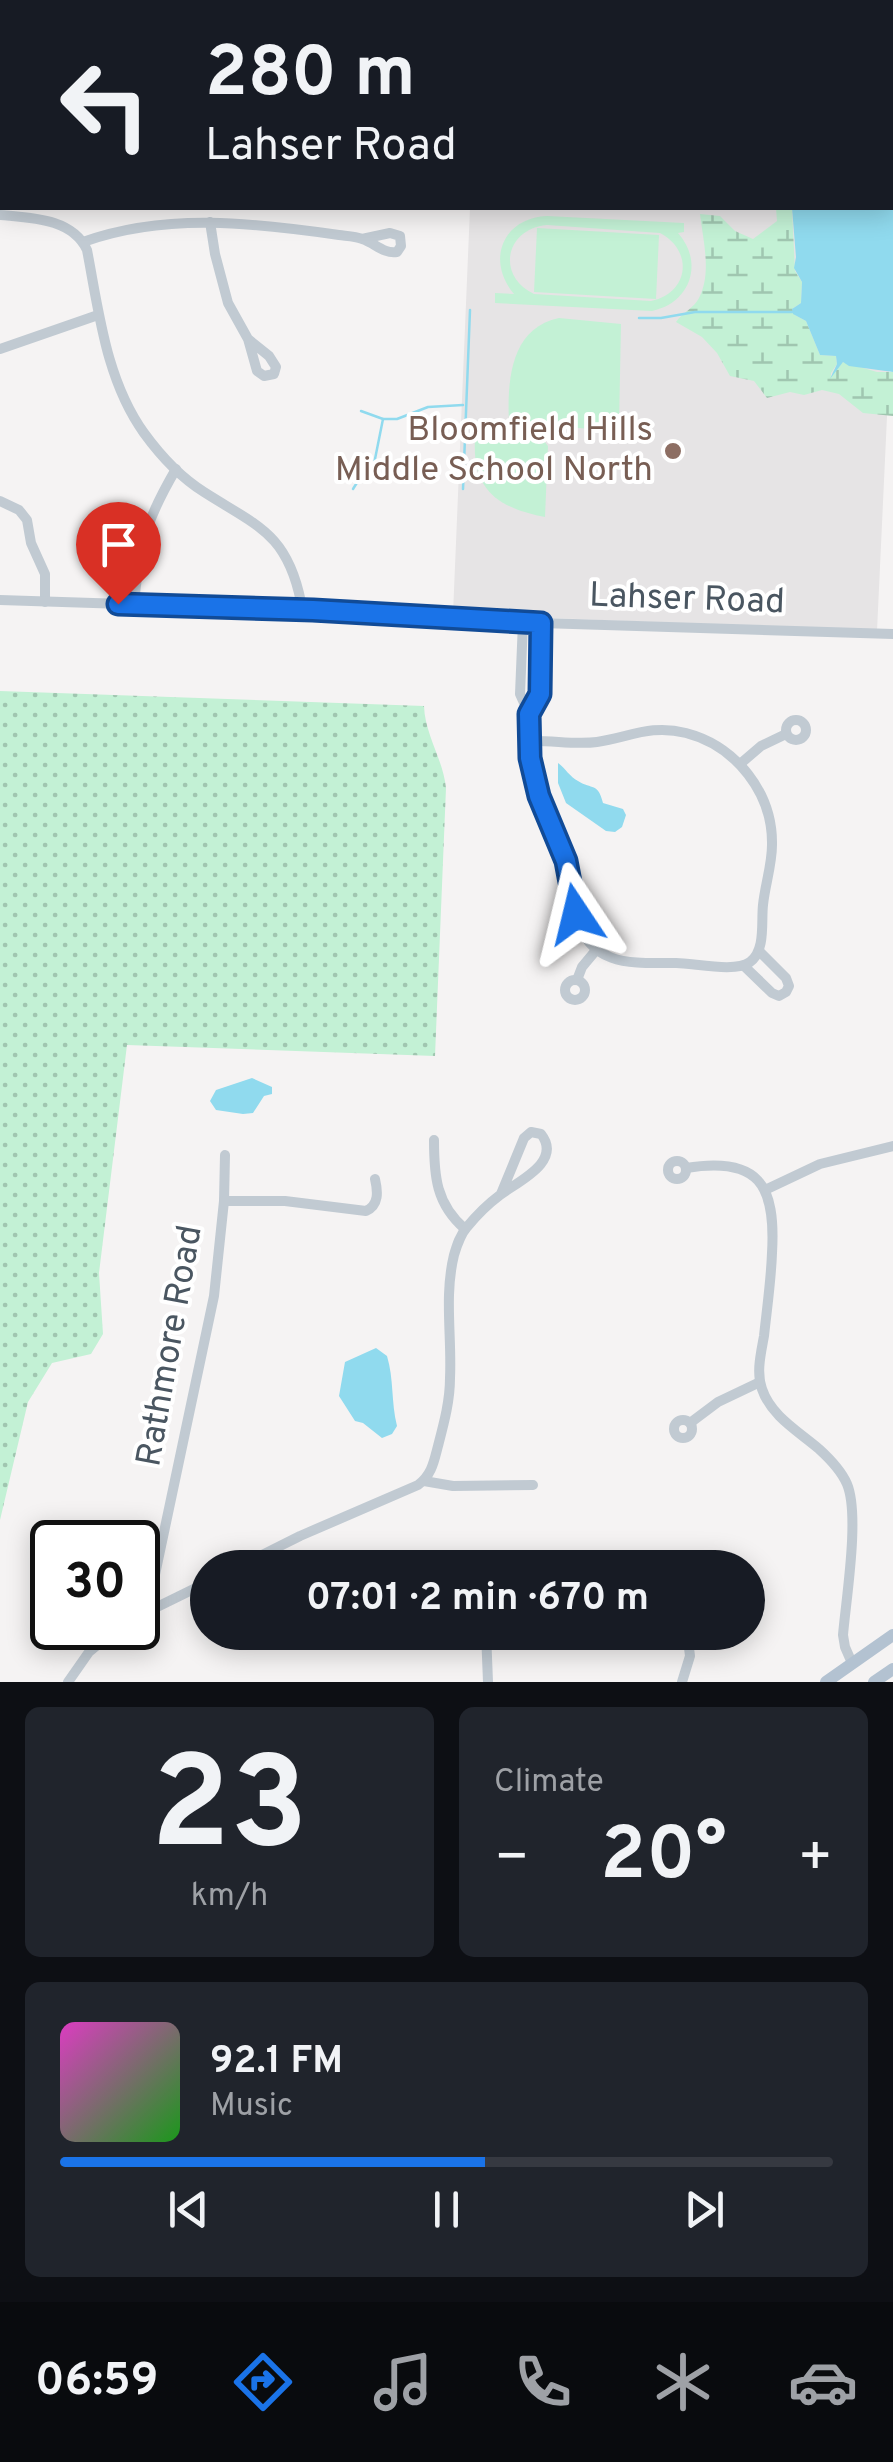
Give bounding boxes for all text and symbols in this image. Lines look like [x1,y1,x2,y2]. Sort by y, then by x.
text: 280 m [205,32,416,121]
icon: left [40,40,170,170]
text: Lahser Road [205,119,457,176]
place label: Bloomfield Hills Middle School North [335,409,653,493]
marker: Bloomfield Hills Middle School North [662,440,684,462]
pin [76,502,161,605]
icon: arrive [91,517,146,572]
street label: Lahser Road [588,575,786,625]
position arrow [524,862,628,966]
street label: Rathmore Road [128,1222,214,1470]
speed limit sign: 30 [30,1520,160,1650]
text: 07:01 · 2 min · 670 m [306,1575,649,1624]
text: 23 [151,1729,308,1894]
text: Climate [494,1763,604,1803]
text: 20° [600,1811,727,1906]
text: − [494,1825,529,1895]
text: + [798,1825,833,1895]
text: km/h [191,1877,268,1917]
text: 92.1 FM [210,2038,343,2087]
text: Music [210,2087,293,2127]
icon: previous [161,2182,216,2237]
icon: pause [419,2182,474,2237]
icon: next [677,2182,732,2237]
icon: directions [228,2347,298,2417]
icon: music [368,2347,438,2417]
icon: phone [508,2347,578,2417]
icon: climate [648,2347,718,2417]
icon: car [788,2347,858,2417]
text: 06:59 [35,2354,158,2411]

